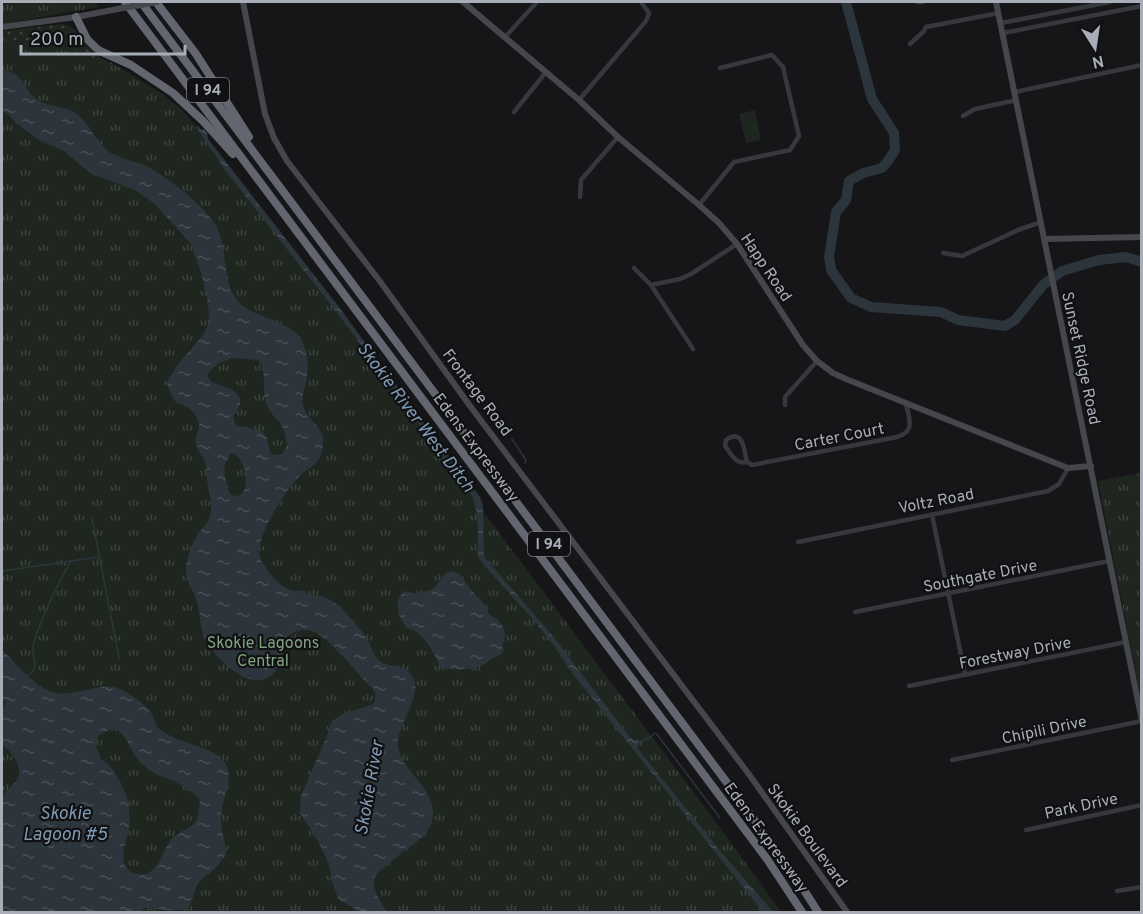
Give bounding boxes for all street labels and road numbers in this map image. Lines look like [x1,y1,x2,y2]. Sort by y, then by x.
road number: I 94 [187,78,229,102]
street label: Happ Road [735,230,795,306]
street label: Sunset Ridge Road [1056,290,1104,427]
street label: Frontage Road [437,346,516,441]
street label: Edens Expressway [428,390,523,507]
street label: Carter Court [793,419,886,456]
street label: Voltz Road [897,485,976,519]
road number: I 94 [528,532,570,556]
street label: Southgate Drive [922,556,1039,598]
street label: Forestway Drive [958,633,1073,675]
street label: Chipili Drive [1000,712,1089,750]
street label: Edens Expressway [719,779,812,897]
street label: Skokie Boulevard [762,780,851,892]
street label: Park Drive [1043,789,1120,825]

